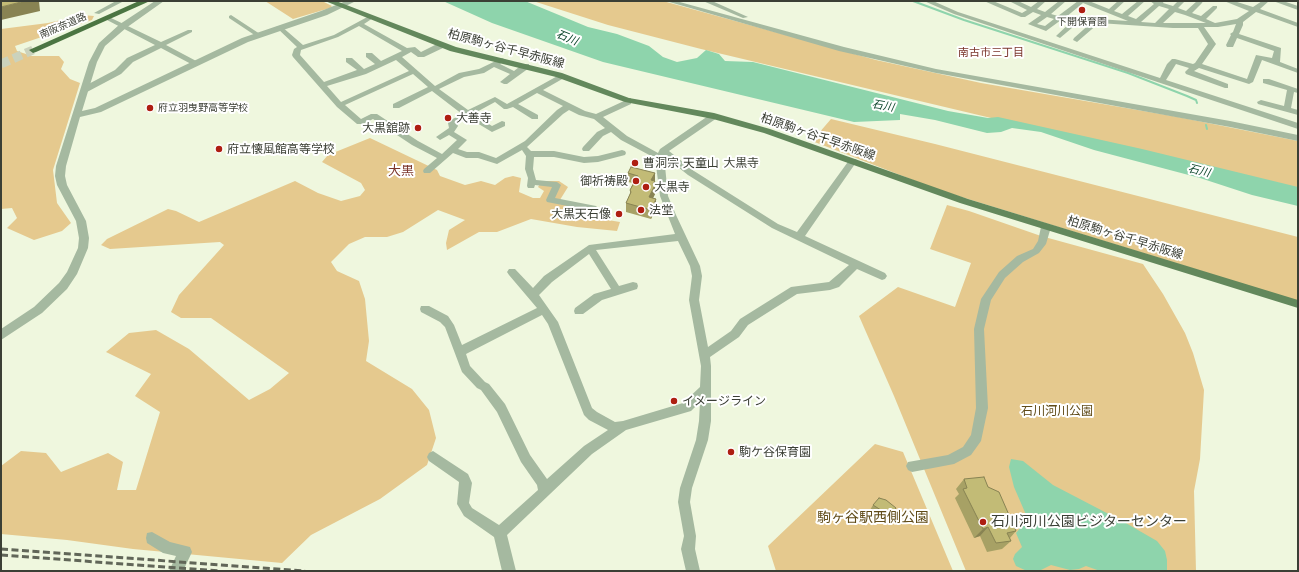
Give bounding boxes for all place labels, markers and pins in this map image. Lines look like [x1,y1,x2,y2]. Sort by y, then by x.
marker: 下開保育園 [1077,5,1087,15]
place label: 下開保育園 [1057,16,1107,28]
place label: 府立羽曳野高等学校 [158,102,248,114]
marker: 府立羽曳野高等学校 [145,103,155,113]
place label: 大善寺 [456,111,492,125]
marker: 大善寺 [443,113,453,123]
place label: 大黒舘跡 [362,121,410,135]
marker: 大黒舘跡 [413,123,423,133]
place label: 府立懐風館高等学校 [227,142,335,156]
marker: 府立懐風館高等学校 [214,144,224,154]
place label: 曹洞宗 天童山 大黒寺 [643,156,759,170]
marker: 曹洞宗 天童山 大黒寺 [630,158,640,168]
place label: 御祈祷殿 [580,174,628,188]
marker: 御祈祷殿 [631,176,641,186]
place label: 大黒寺 [654,180,690,194]
marker: 大黒寺 [641,182,651,192]
place label: 法堂 [649,203,673,217]
marker: 法堂 [636,205,646,215]
place label: 大黒天石像 [551,207,611,221]
marker: 大黒天石像 [614,209,624,219]
place label: イメージライン [682,394,766,408]
marker: イメージライン [669,396,679,406]
place label: 駒ケ谷保育園 [739,445,811,459]
marker: 駒ケ谷保育園 [726,447,736,457]
place label: 石川河川公園ビジターセンター [991,514,1187,530]
marker: 石川河川公園ビジターセンター [978,517,988,527]

